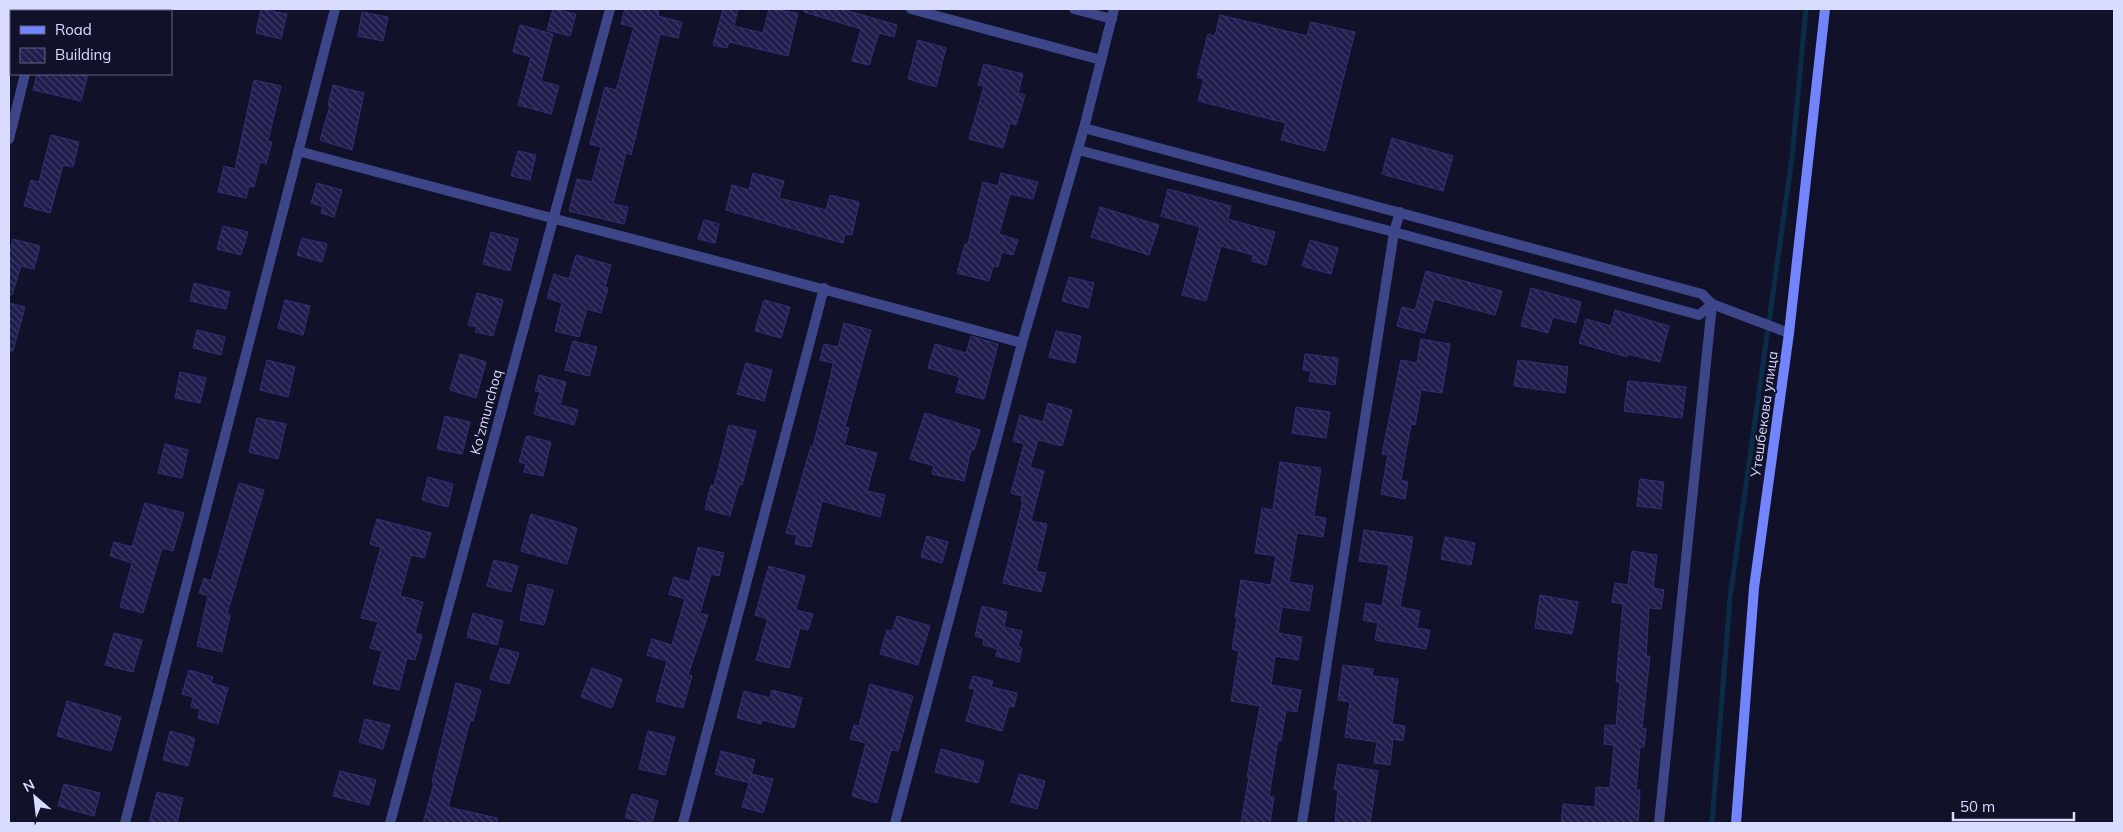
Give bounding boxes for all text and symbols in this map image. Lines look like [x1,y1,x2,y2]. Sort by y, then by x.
legend [10,10,172,75]
text: Road [55,20,92,39]
text: Building [55,45,111,64]
street label: Утешбекова улица [1746,350,1782,479]
street label: Ko'zmunchoq [466,368,506,456]
north arrow [10,772,60,822]
text: N [20,775,38,796]
scale bar [1953,790,2074,822]
text: 50 m [1960,797,1995,816]

